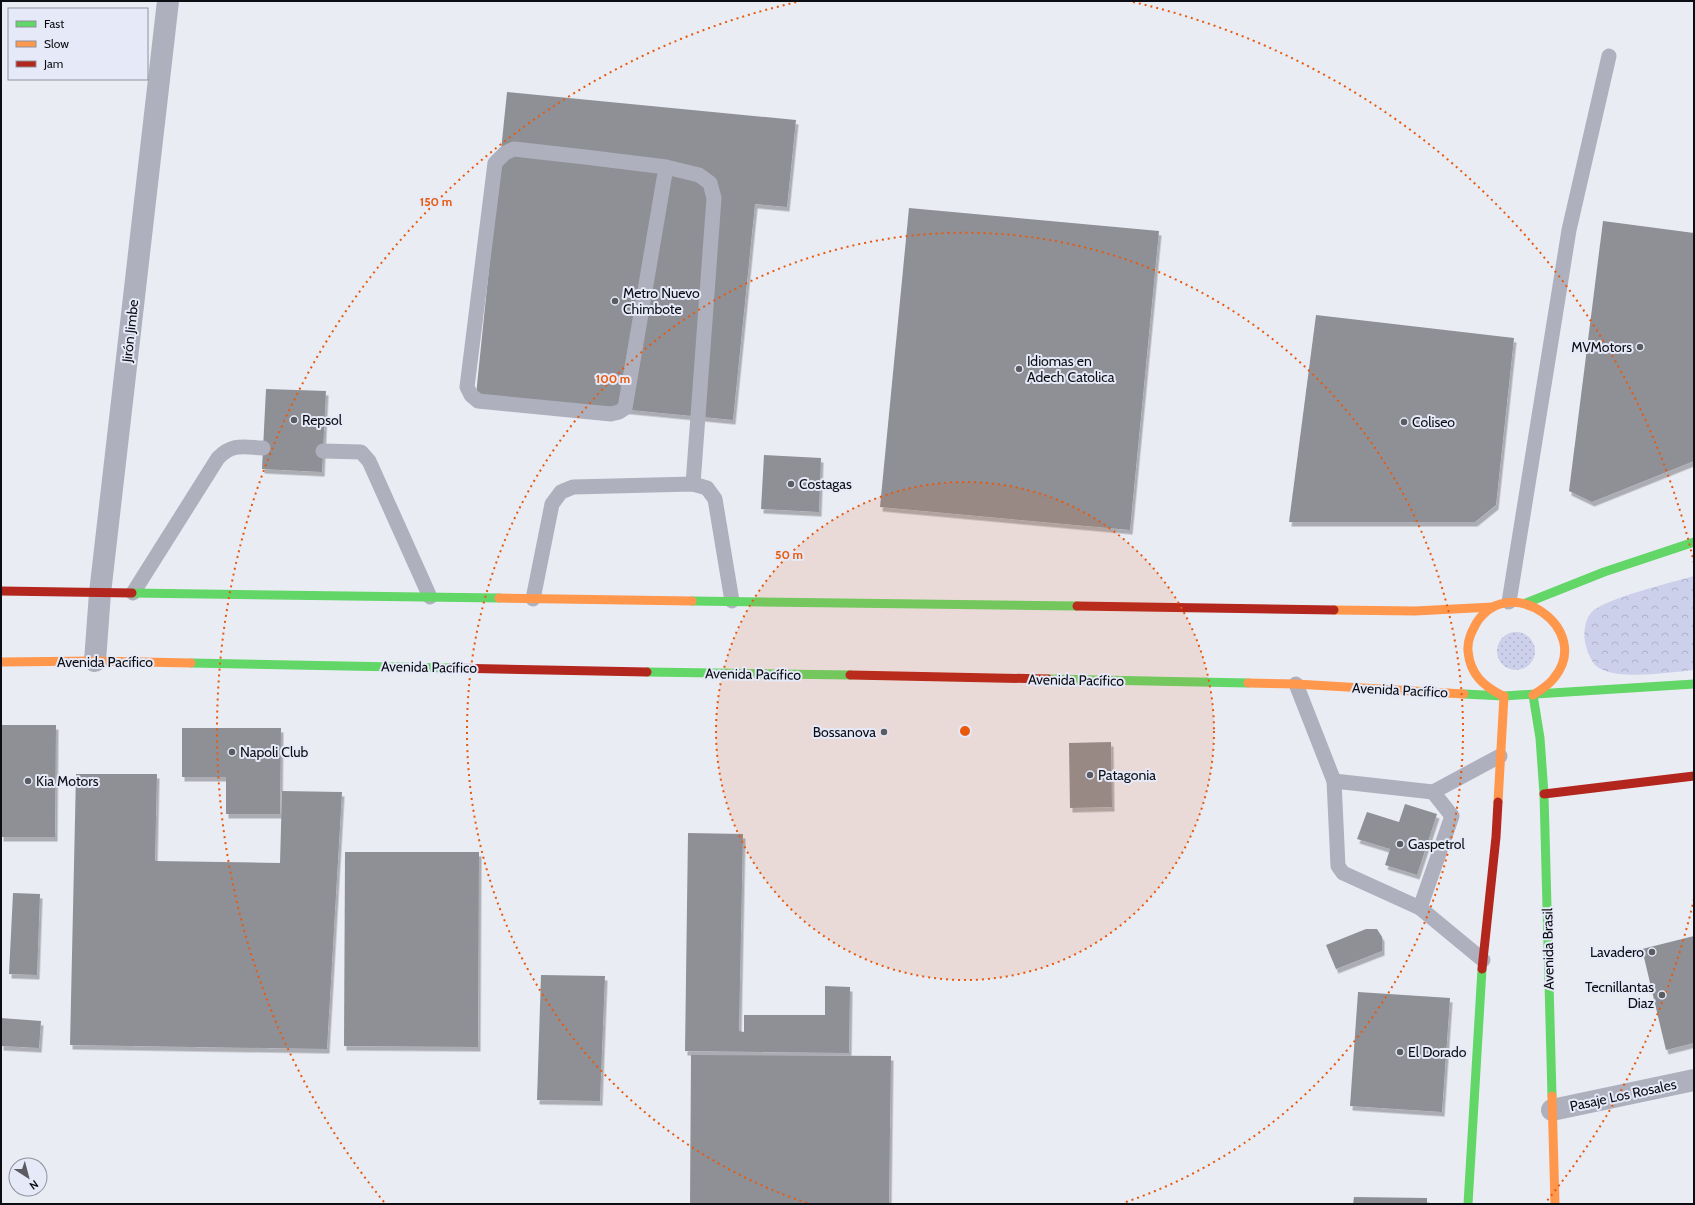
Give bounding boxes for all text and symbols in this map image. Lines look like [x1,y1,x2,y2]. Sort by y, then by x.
legend [8,8,148,80]
text: Fast [44,16,64,31]
text: Slow [44,36,69,51]
text: Jam [43,56,63,71]
text: 150 m [420,194,452,209]
place label: Metro Nuevo Chimbote [623,284,700,318]
marker: Metro Nuevo Chimbote [610,296,620,306]
street label: Jirón Jimbe [118,299,142,364]
place label: MVMotors [1571,338,1632,356]
marker: MVMotors [1635,342,1645,352]
place label: Idiomas en Adech Catolica [1027,352,1115,386]
marker: Idiomas en Adech Catolica [1014,364,1024,374]
text: 100 m [596,371,630,386]
place label: Repsol [302,411,343,429]
place label: Coliseo [1412,413,1455,431]
marker: Repsol [289,415,299,425]
marker: Coliseo [1399,417,1409,427]
place label: Costagas [799,475,852,493]
marker: Costagas [786,479,796,489]
text: 50 m [775,547,803,562]
street label: Avenida Pacífico [57,653,153,671]
street label: Avenida Pacífico [381,657,477,677]
street label: Avenida Pacífico [705,664,801,684]
street label: Avenida Pacífico [1028,670,1124,690]
street label: Avenida Pacífico [1352,679,1449,702]
place label: Bossanova [813,723,876,741]
centre of rings [958,724,972,738]
marker: Bossanova [879,727,889,737]
place label: Napoli Club [240,743,309,761]
marker: Napoli Club [227,747,237,757]
place label: Patagonia [1098,766,1156,784]
marker: Patagonia [1085,770,1095,780]
place label: Kia Motors [36,772,99,790]
marker: Kia Motors [23,776,33,786]
place label: Gaspetrol [1408,835,1466,853]
marker: Gaspetrol [1395,839,1405,849]
street label: Avenida Brasil [1538,907,1558,990]
place label: Lavadero [1590,943,1644,961]
marker: Lavadero [1647,947,1657,957]
place label: Tecnillantas Diaz [1585,978,1654,1012]
marker: Tecnillantas Diaz [1657,990,1667,1000]
place label: El Dorado [1408,1043,1467,1061]
marker: El Dorado [1395,1047,1405,1057]
street label: Pasaje Los Rosales [1568,1075,1678,1115]
north arrow [8,1157,48,1197]
text: N [27,1177,41,1193]

